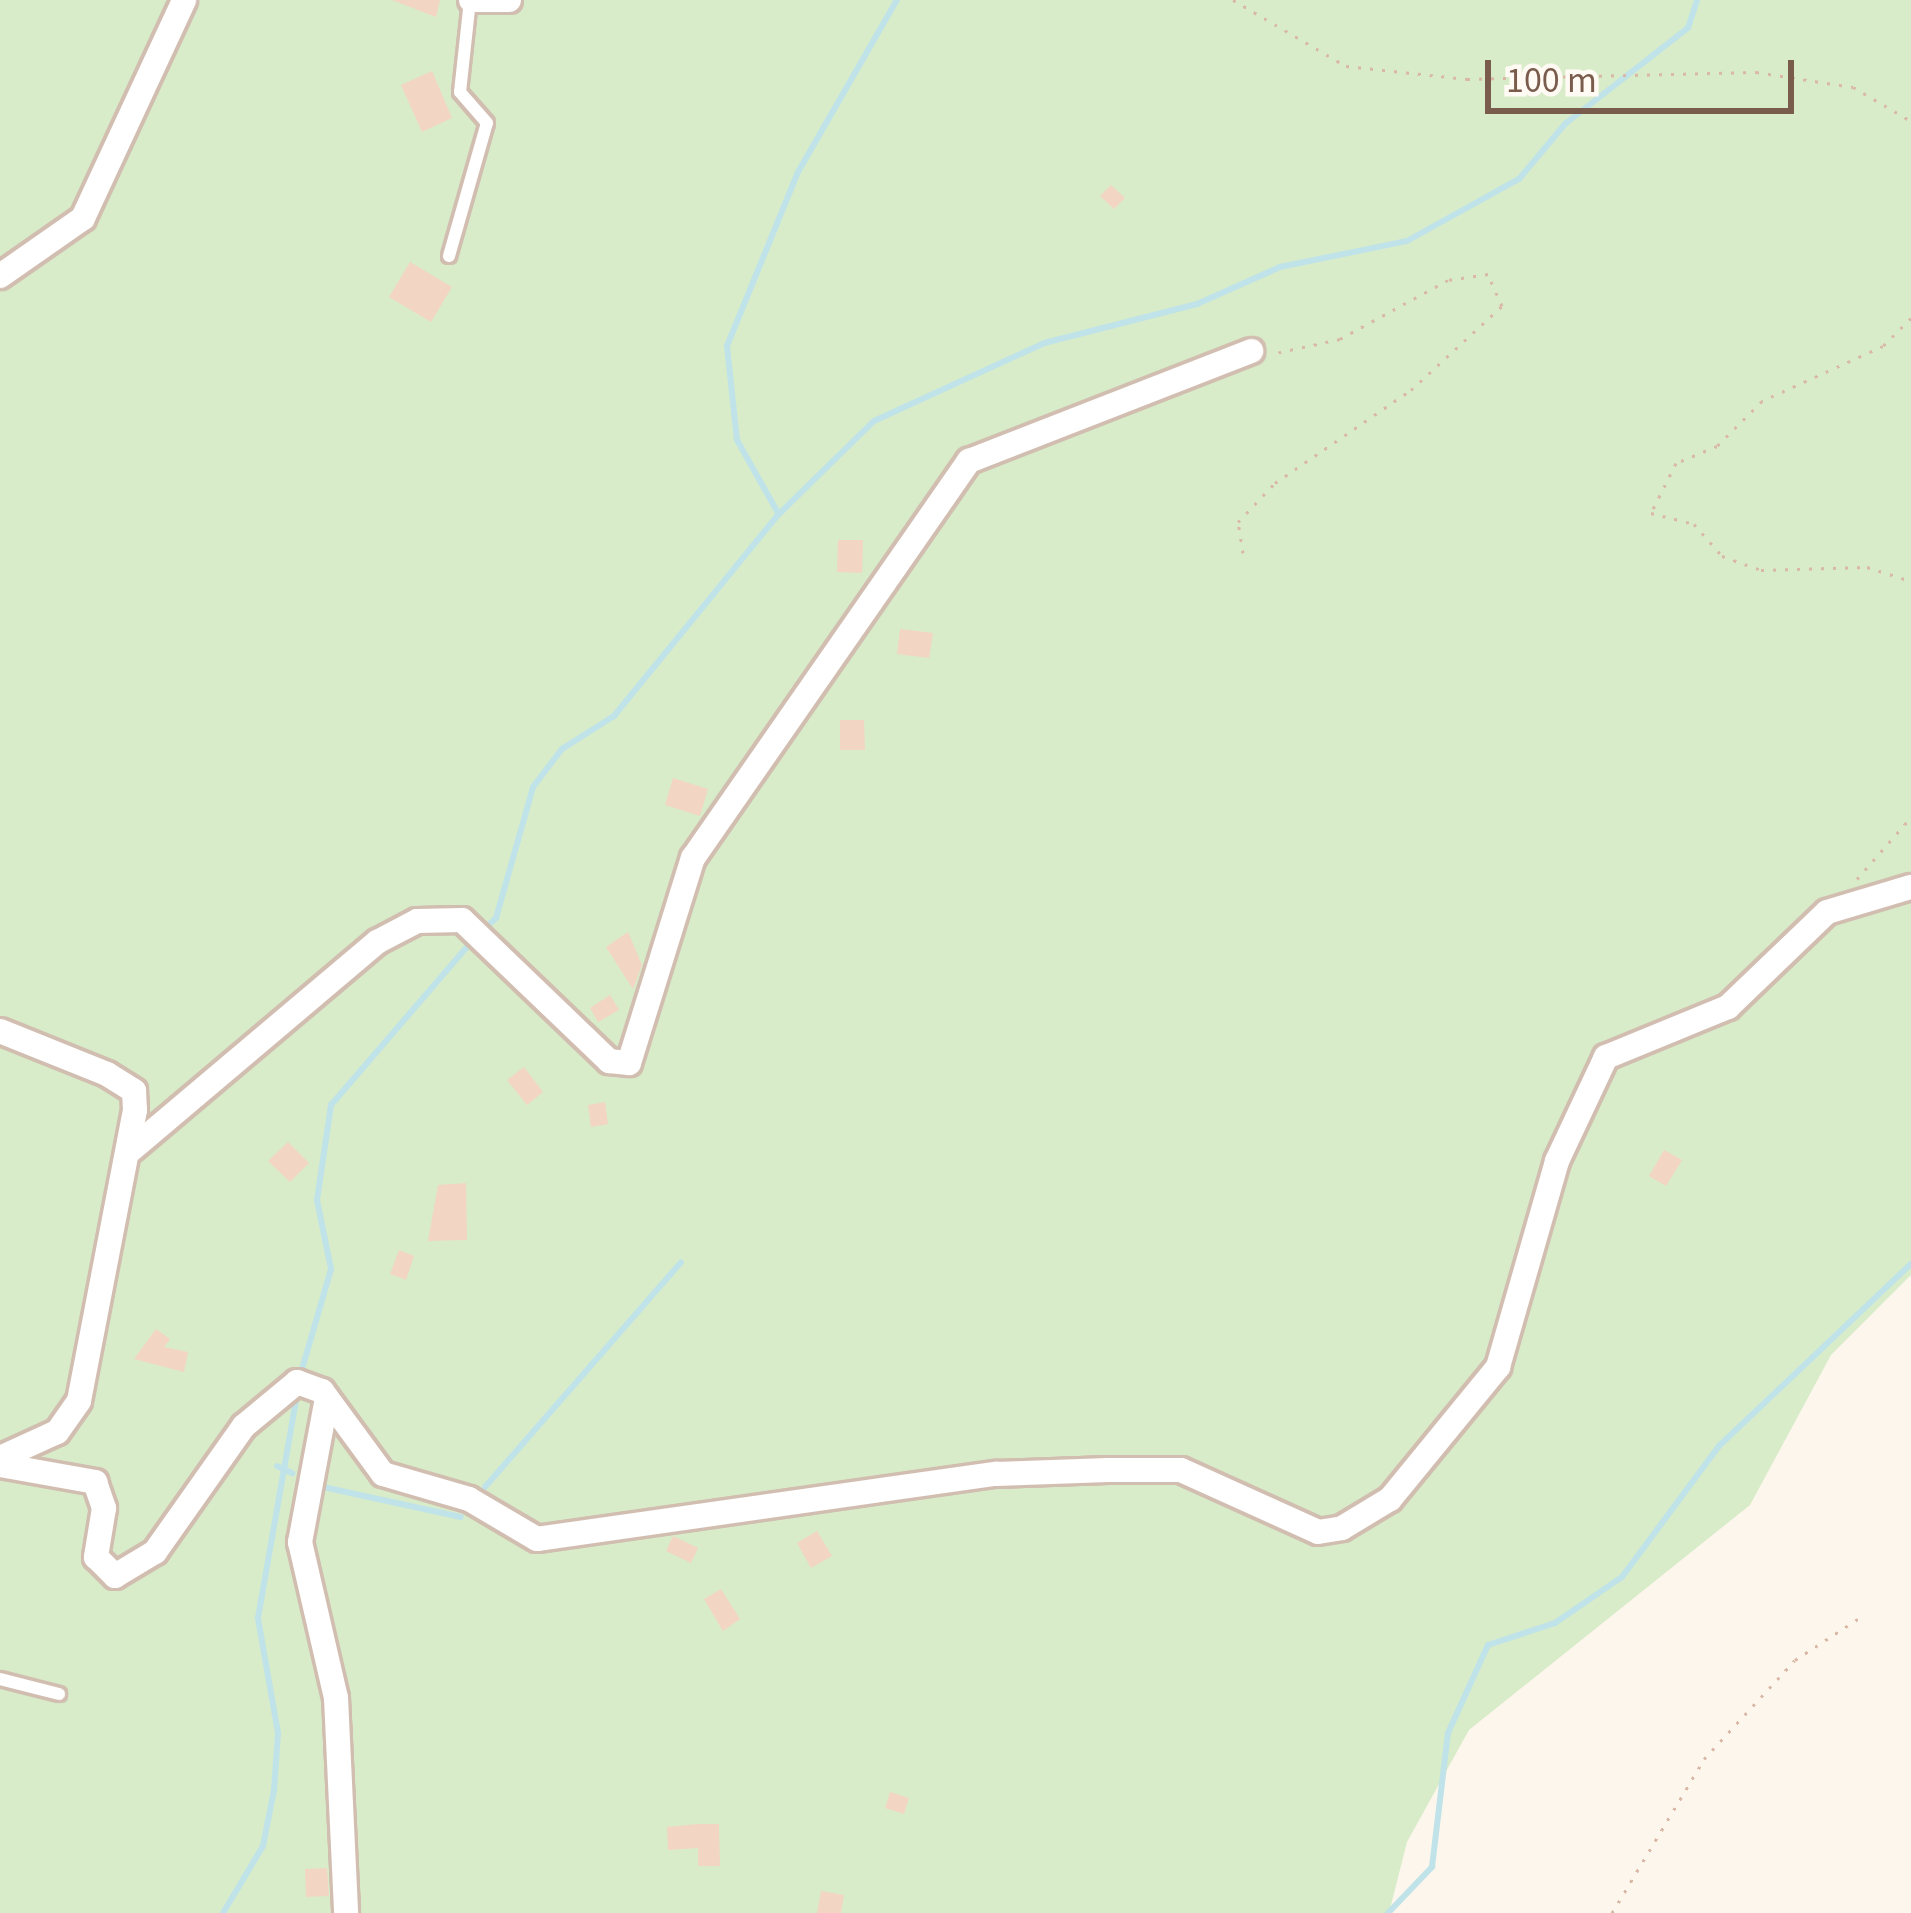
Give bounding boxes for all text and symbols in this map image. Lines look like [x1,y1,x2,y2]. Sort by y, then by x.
scale bar [1491,36,1800,110]
text: 100 m [1506,55,1597,106]

